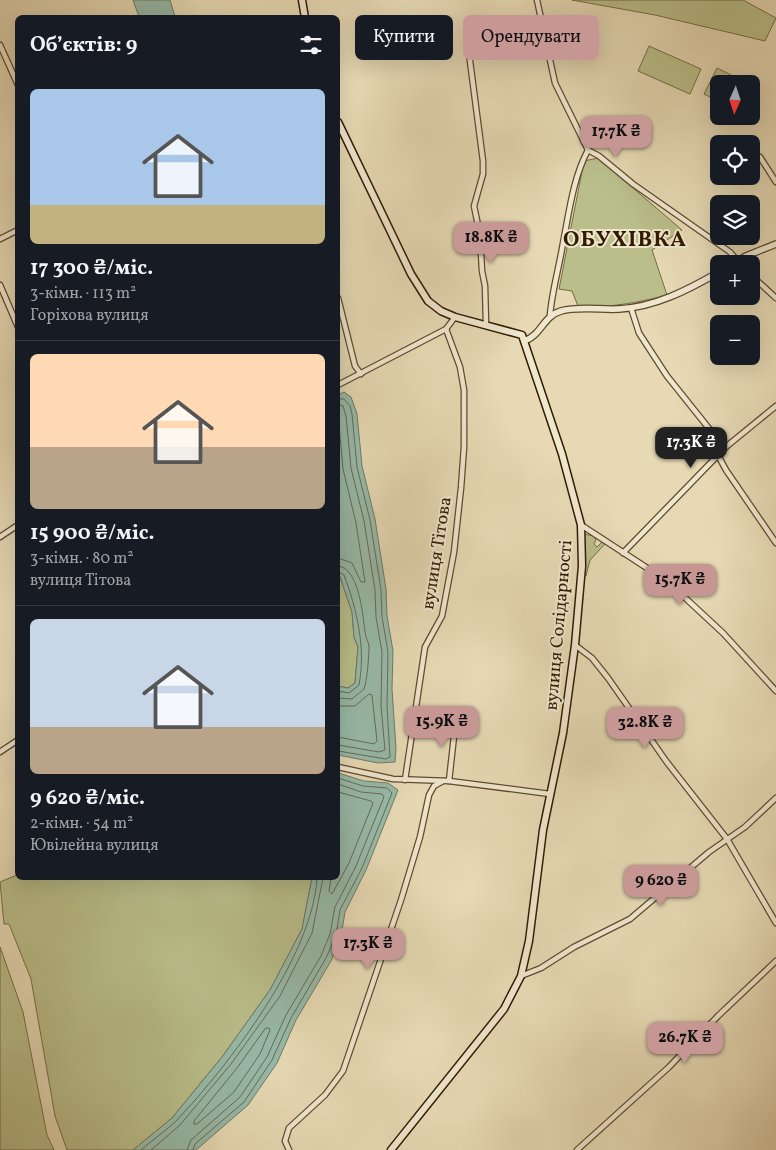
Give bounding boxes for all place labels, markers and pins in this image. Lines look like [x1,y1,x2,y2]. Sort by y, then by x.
pin: 17.7K ₴ [570,116,662,158]
pin: 18.8K ₴ [445,222,537,264]
pin: 17.3K ₴ [645,426,737,469]
pin: 15.7K ₴ [634,564,726,606]
pin: 15.9K ₴ [396,706,488,748]
pin: 32.8K ₴ [599,706,691,749]
pin: 9 620 ₴ [615,864,707,907]
pin: 17.3K ₴ [322,928,414,970]
pin: 26.7K ₴ [639,1022,731,1064]

